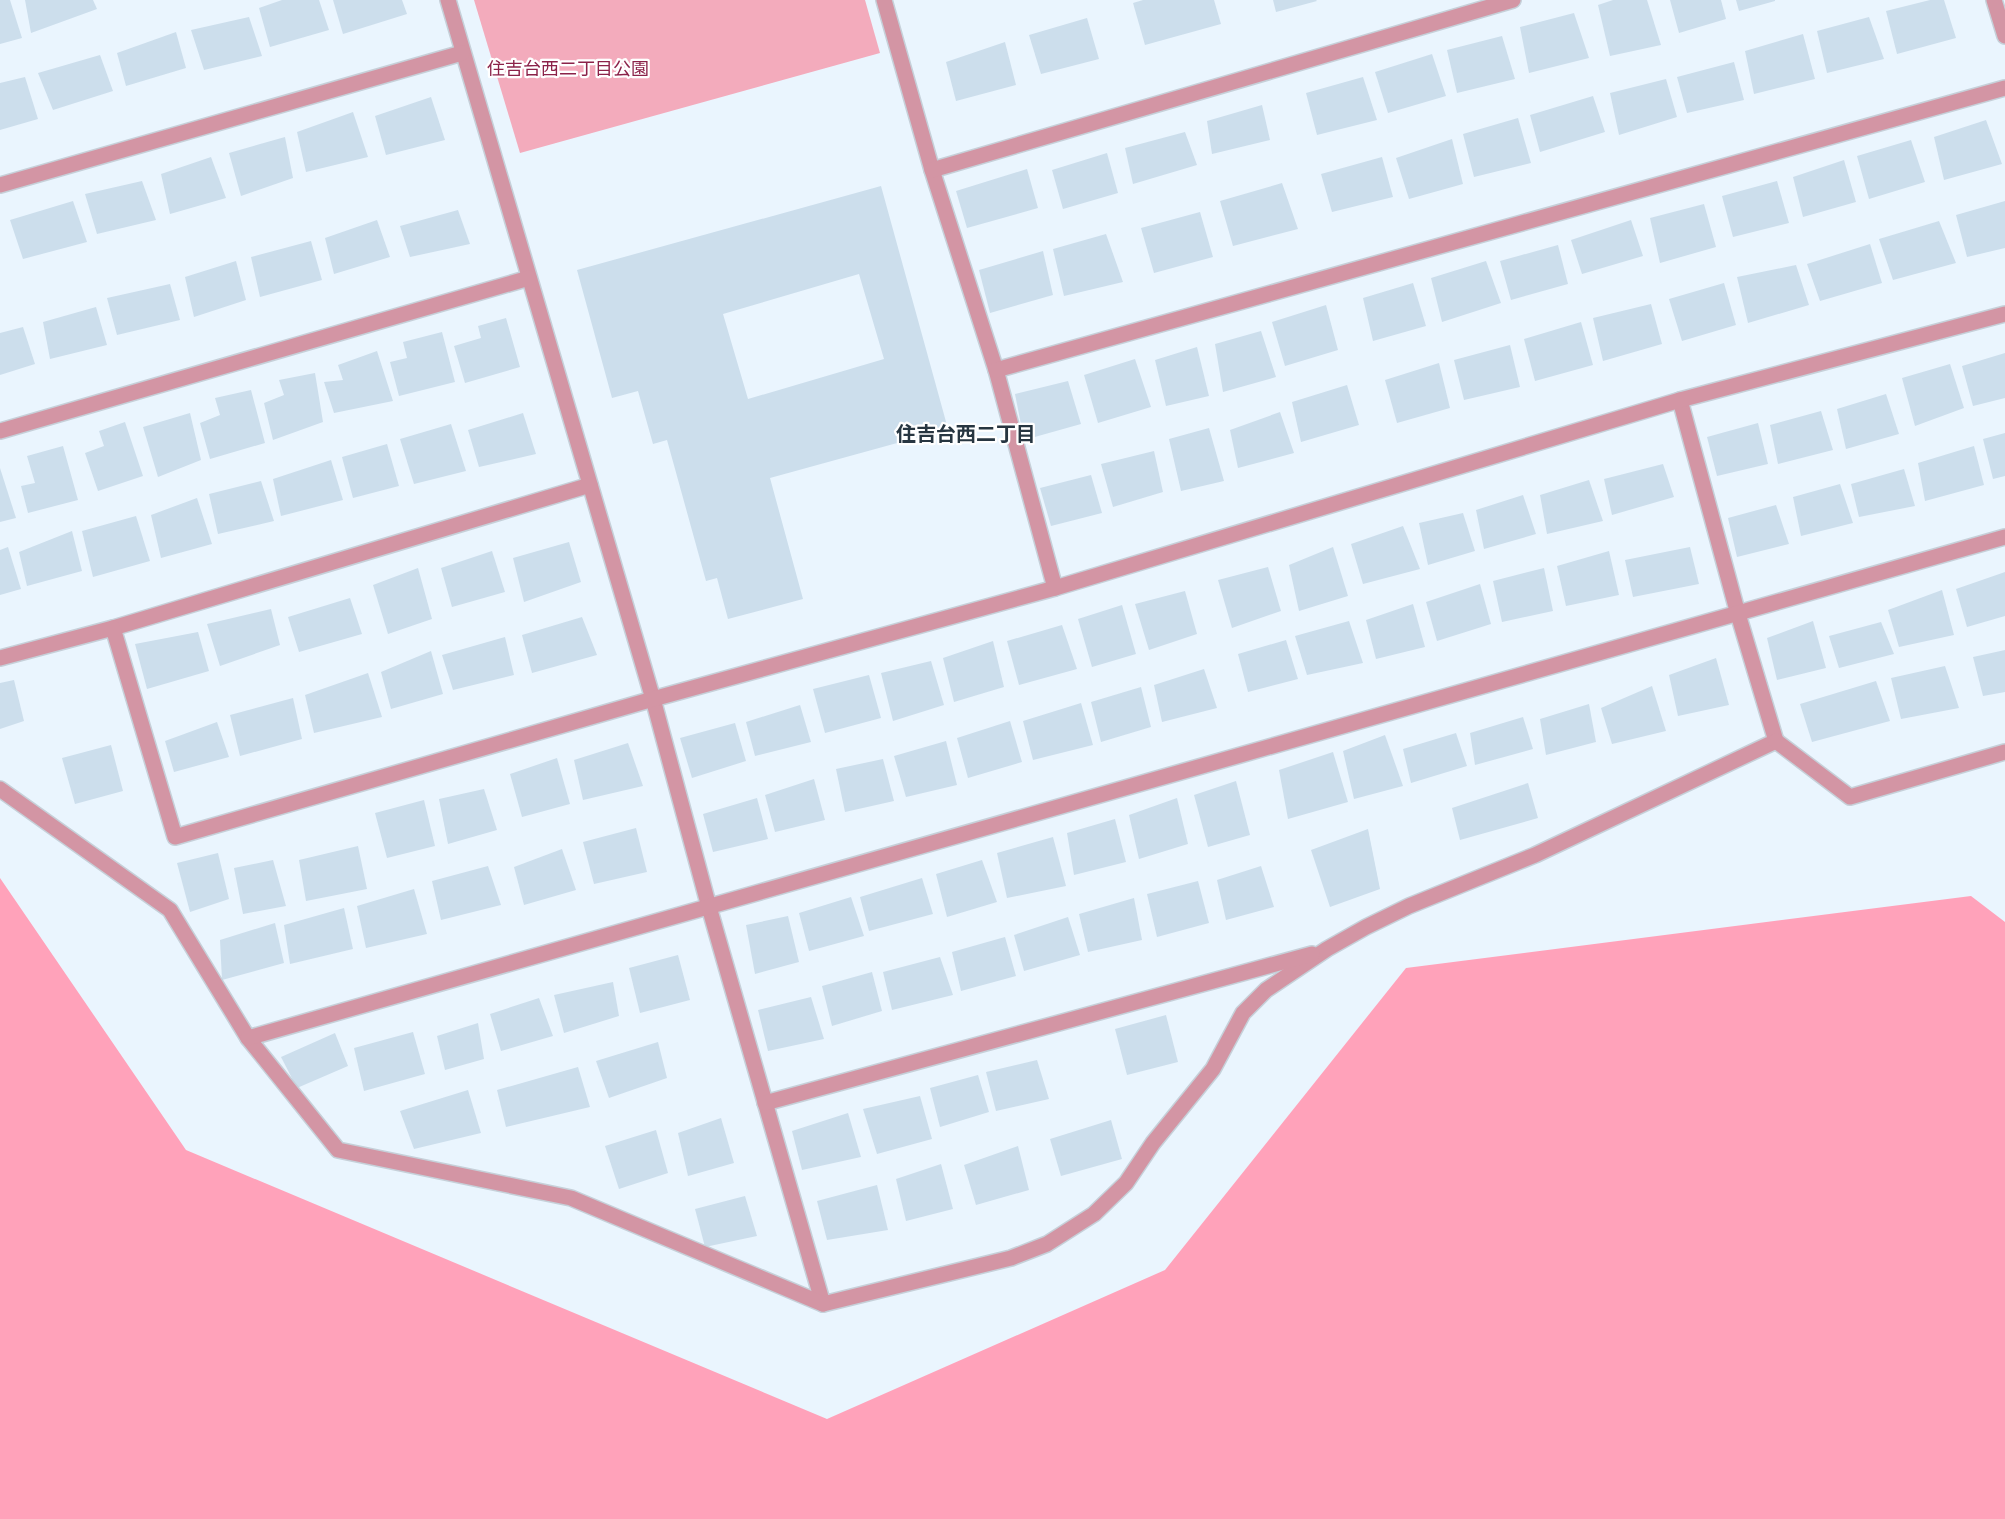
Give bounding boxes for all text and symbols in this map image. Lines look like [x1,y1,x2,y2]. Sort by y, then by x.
park label: 住吉台西二丁目公園 [487,56,649,80]
district label: 住吉台西二丁目 [896,420,1036,447]

